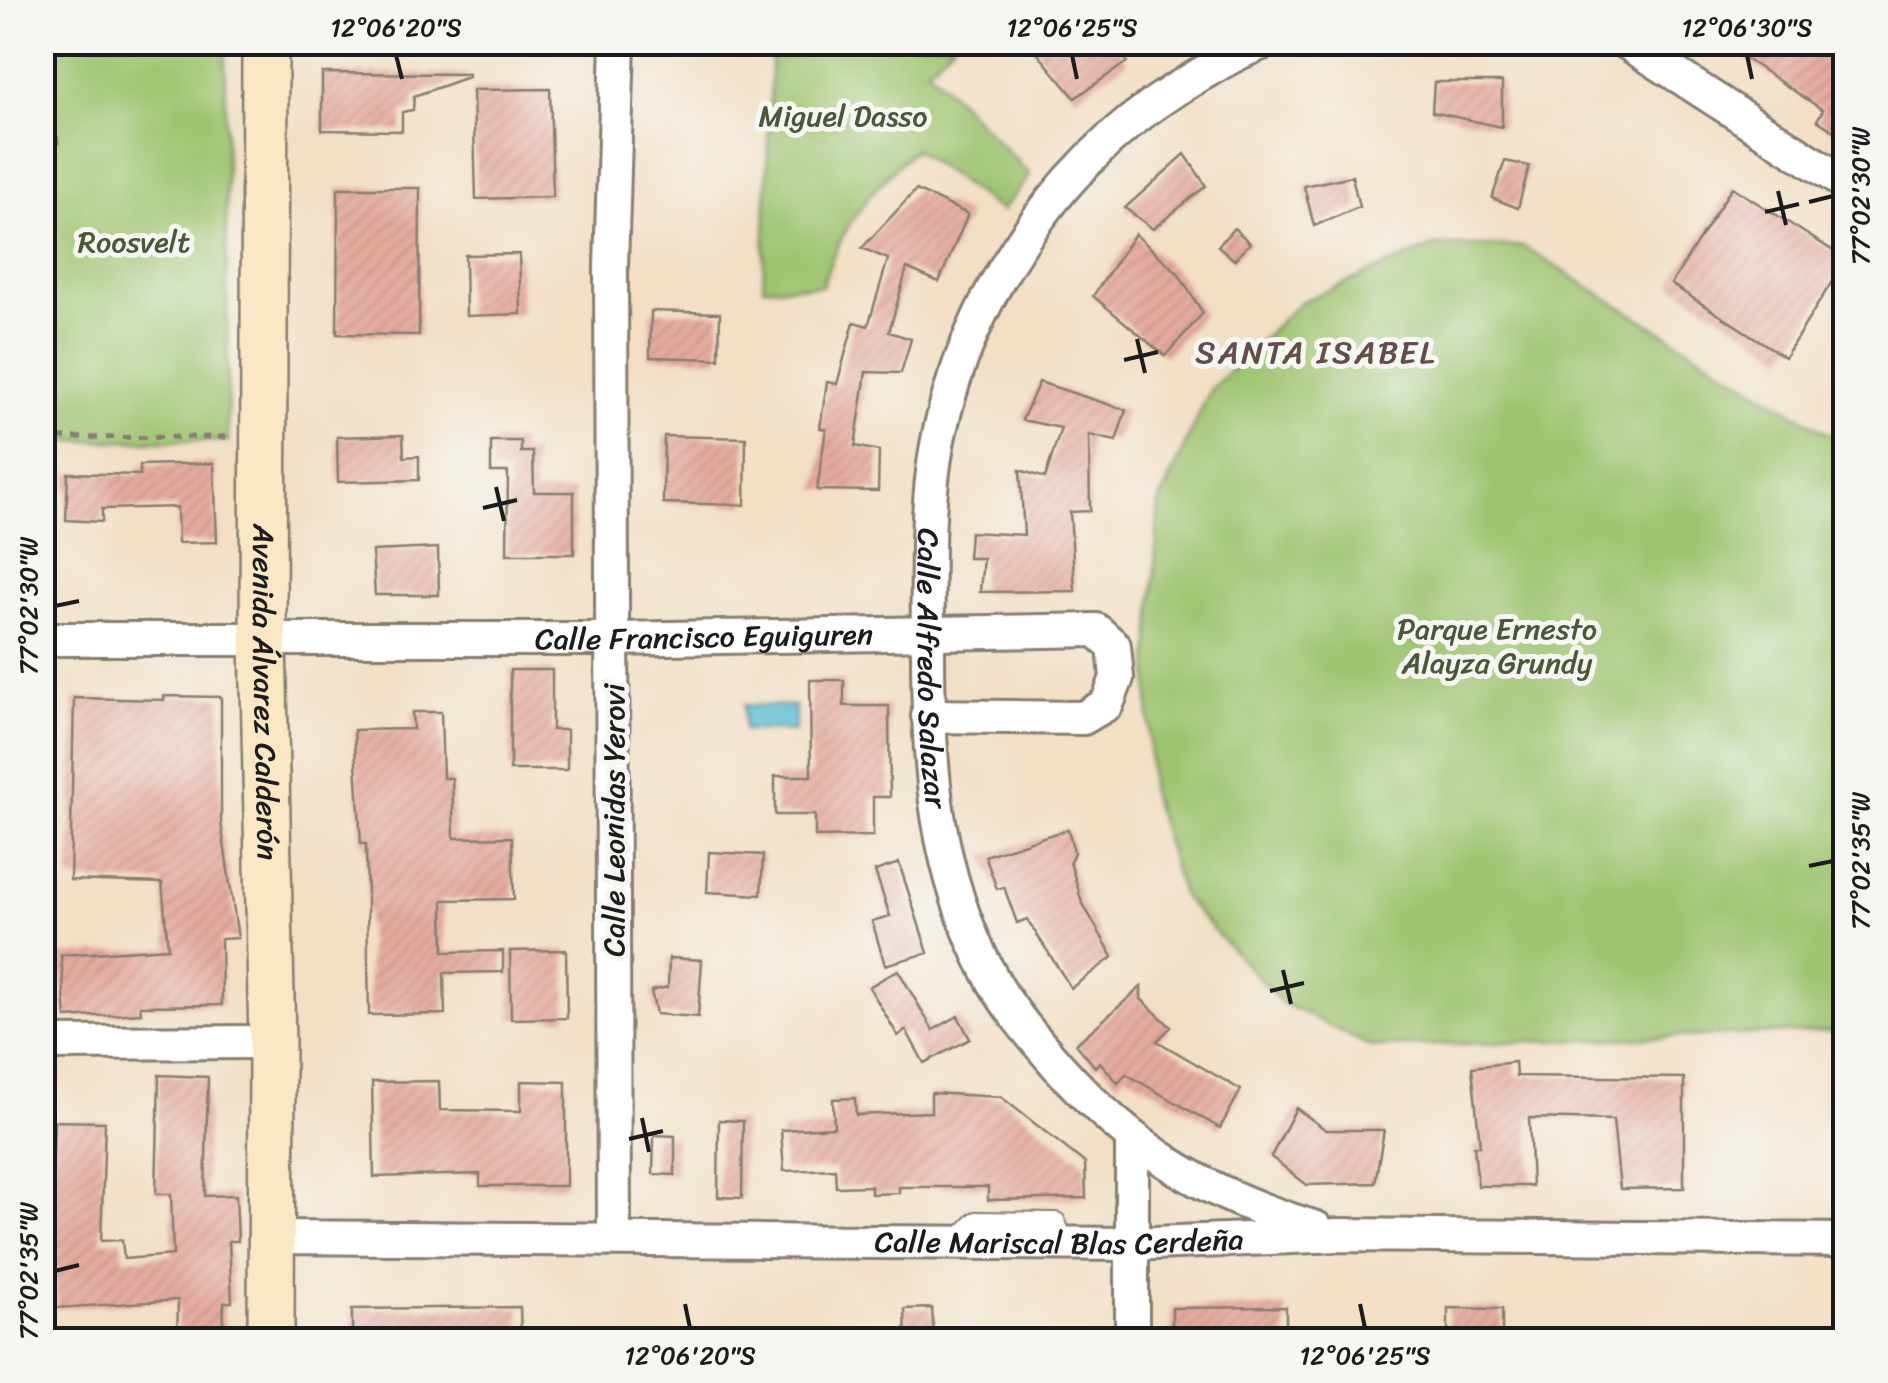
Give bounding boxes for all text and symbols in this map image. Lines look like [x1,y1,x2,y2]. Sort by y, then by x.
text: 12°06'20"S [330,5,462,50]
text: 12°06'25"S [1007,5,1138,50]
text: 12°06'30"S [1682,5,1813,50]
park label: Miguel Dasso [758,89,928,143]
text: 77°02'30"W [1838,126,1883,265]
park label: Roosvelt [78,215,190,269]
district label: SANTA ISABEL [1195,324,1437,381]
street label: Avenida Álvarez Calderón [236,523,295,861]
street label: Calle Alfredo Salazar [901,527,964,814]
text: 77°02'30"W [6,536,51,675]
park label: Parque Ernesto Alayza Grundy [1397,602,1597,690]
street label: Calle Francisco Eguiguren [535,607,873,666]
street label: Calle Leonidas Yerovi [587,683,641,957]
text: 77°02'35"W [1838,792,1883,930]
text: 77°02'35"W [6,1202,51,1340]
street label: Calle Mariscal Blas Cerdeña [874,1212,1244,1271]
text: 12°06'20"S [624,1333,756,1378]
text: 12°06'25"S [1300,1333,1431,1378]

